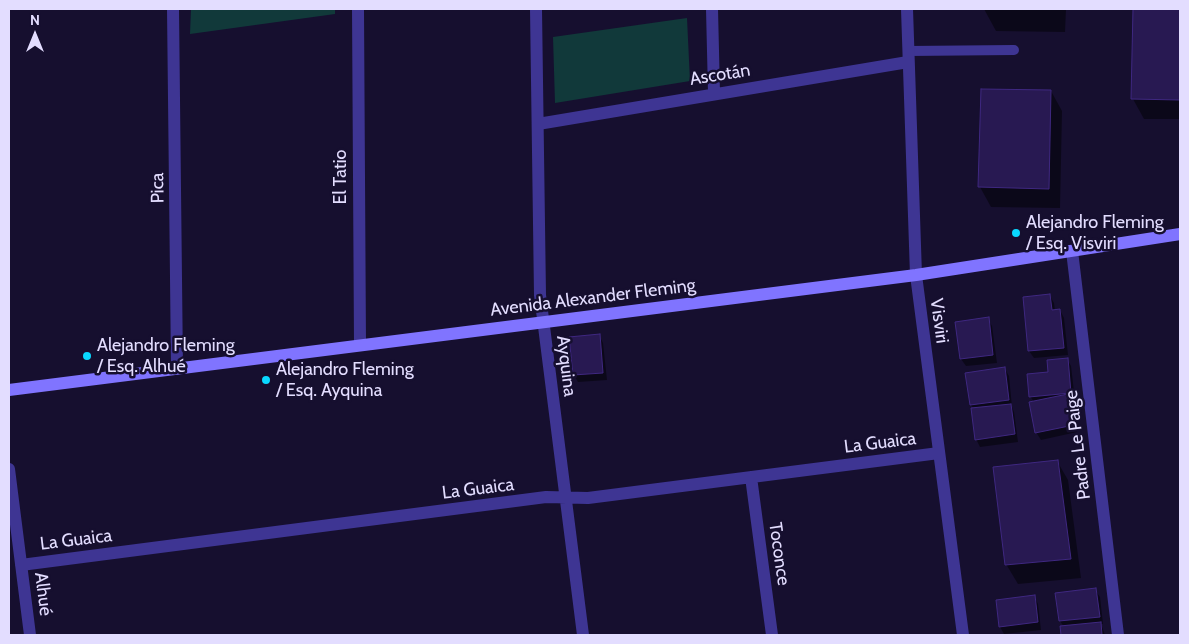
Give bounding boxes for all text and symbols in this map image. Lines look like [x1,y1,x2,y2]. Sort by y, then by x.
north arrow [10,10,60,60]
text: N [30,11,40,29]
street label: Ascotán [688,60,752,90]
street label: El Tatio [330,149,352,205]
street label: Pica [147,172,169,204]
place label: Alejandro Fleming / Esq. Visviri [1026,212,1164,254]
marker: Alejandro Fleming / Esq. Visviri [1010,227,1022,239]
street label: Avenida Alexander Fleming [489,275,697,321]
street label: Visviri [925,297,953,345]
street label: Ayquina [552,334,580,398]
place label: Alejandro Fleming / Esq. Alhué [97,335,235,378]
marker: Alejandro Fleming / Esq. Alhué [81,350,93,362]
place label: Alejandro Fleming / Esq. Ayquina [276,359,414,402]
marker: Alejandro Fleming / Esq. Ayquina [260,374,272,386]
street label: Padre Le Paige [1061,389,1095,501]
street label: La Guaica [843,428,917,458]
street label: La Guaica [441,474,515,504]
street label: Toconce [764,521,794,587]
street label: La Guaica [39,525,113,555]
street label: Alhué [30,571,56,617]

